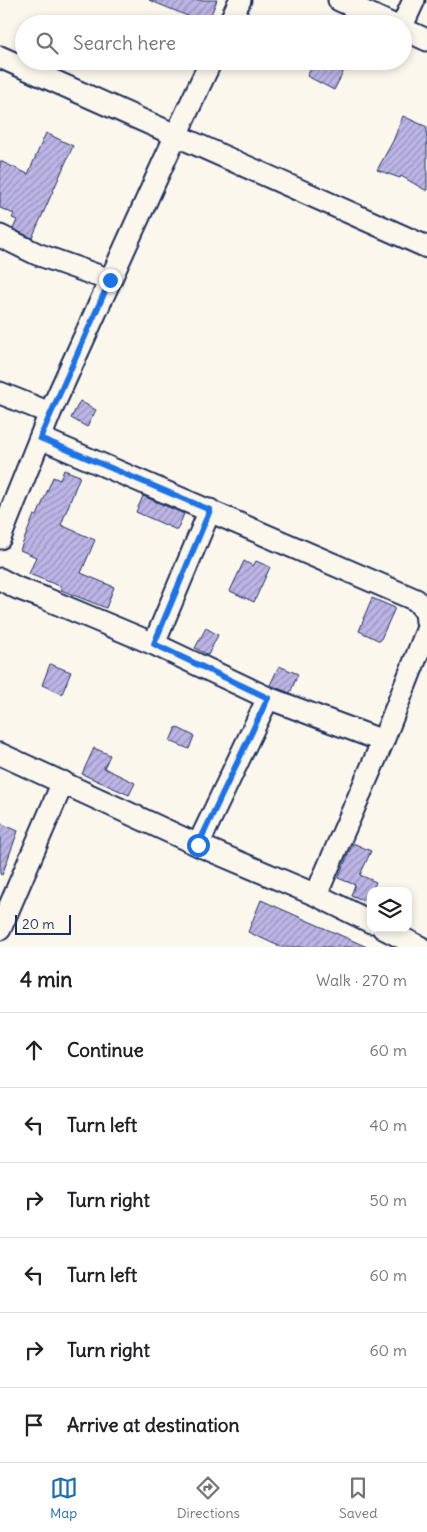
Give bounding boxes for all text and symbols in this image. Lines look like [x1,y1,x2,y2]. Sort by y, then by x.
search box [15,15,412,70]
icon: search [33,29,61,57]
text: Search here [73,31,176,55]
route end [99,269,122,292]
route start [187,834,210,857]
map controls [367,887,412,932]
button: layers [367,887,412,932]
scale bar [15,912,71,935]
text: 20 m [22,915,55,933]
text: 4 min [20,966,72,993]
text: Walk · 270 m [316,970,407,990]
icon: ahead [20,1036,48,1064]
text: Continue [67,1038,144,1062]
text: 60 m [369,1040,407,1060]
icon: left [20,1111,48,1139]
text: Turn left [67,1113,137,1137]
text: 40 m [369,1115,407,1135]
icon: right [20,1186,48,1214]
text: Turn right [67,1188,150,1212]
text: 50 m [369,1190,407,1210]
icon: left [20,1261,48,1289]
text: Turn left [67,1263,137,1287]
text: 60 m [369,1265,407,1285]
icon: right [20,1336,48,1364]
text: Turn right [67,1338,150,1362]
text: 60 m [369,1340,407,1360]
icon: arrive [20,1411,48,1439]
text: Arrive at destination [67,1413,240,1437]
tab: Map [50,1474,78,1522]
tab: Directions [177,1474,240,1522]
tab: Saved [339,1474,377,1522]

